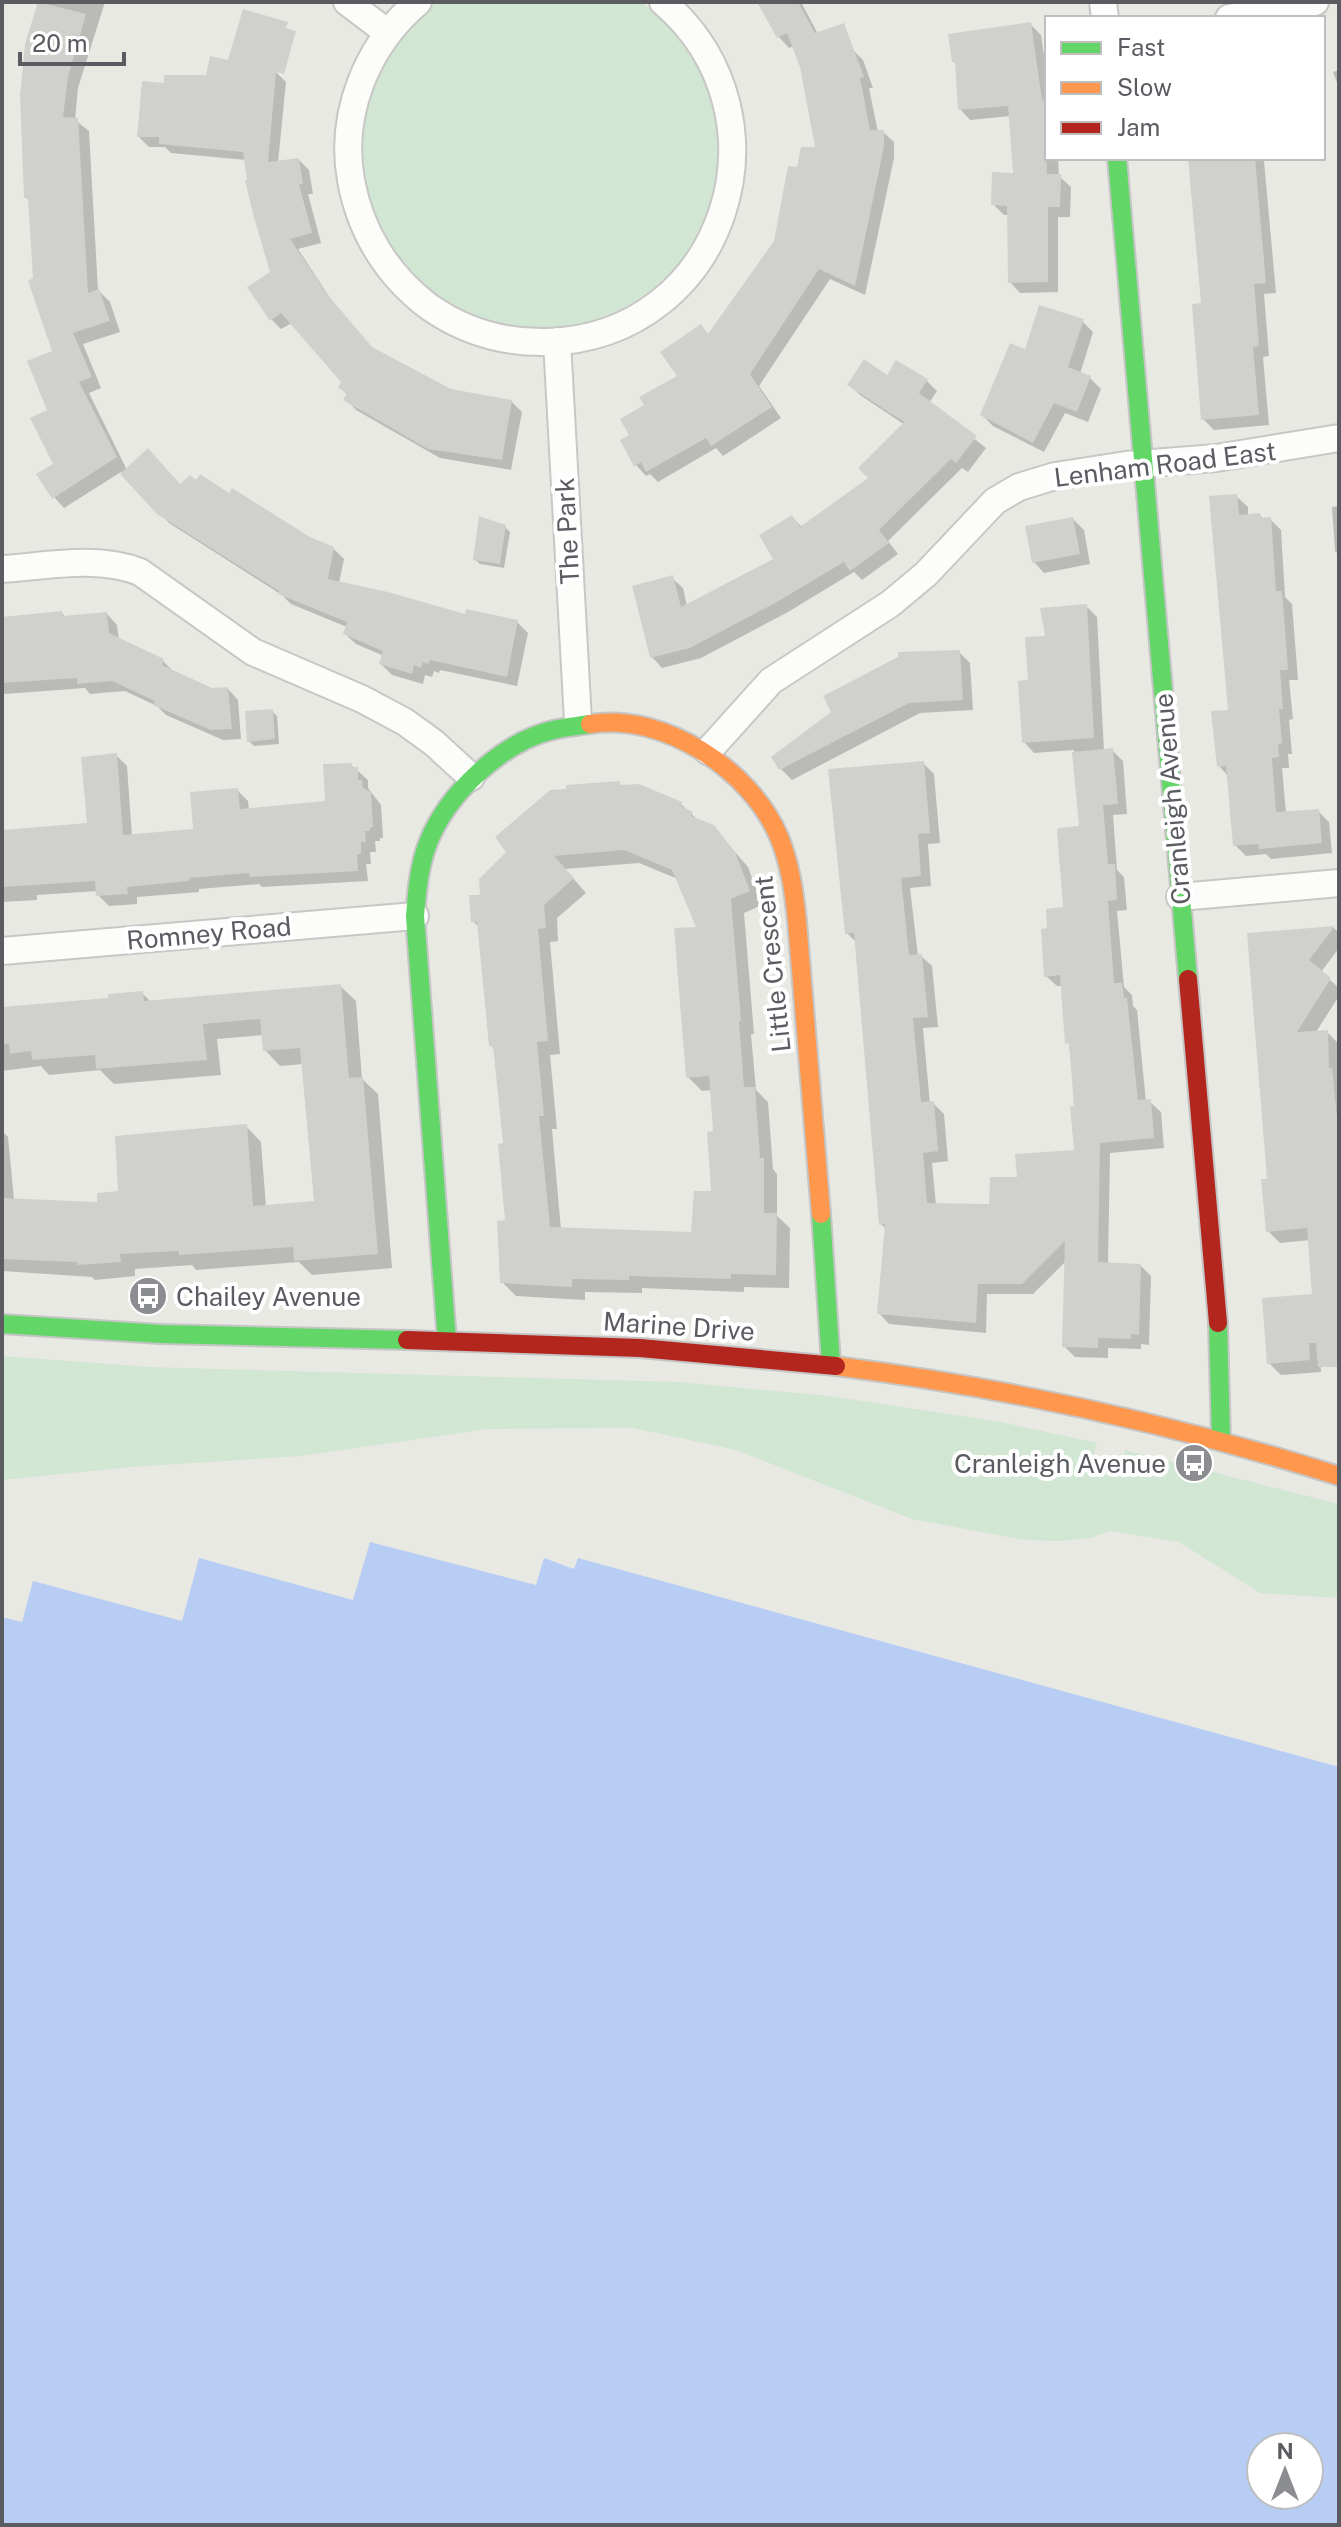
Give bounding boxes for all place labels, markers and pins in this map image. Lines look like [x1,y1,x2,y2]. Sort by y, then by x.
bus stop icon: Chailey Avenue [127,1275,169,1317]
place label: Chailey Avenue [176,1281,361,1312]
bus stop icon: Cranleigh Avenue [1173,1442,1215,1484]
place label: Cranleigh Avenue [954,1448,1166,1479]

